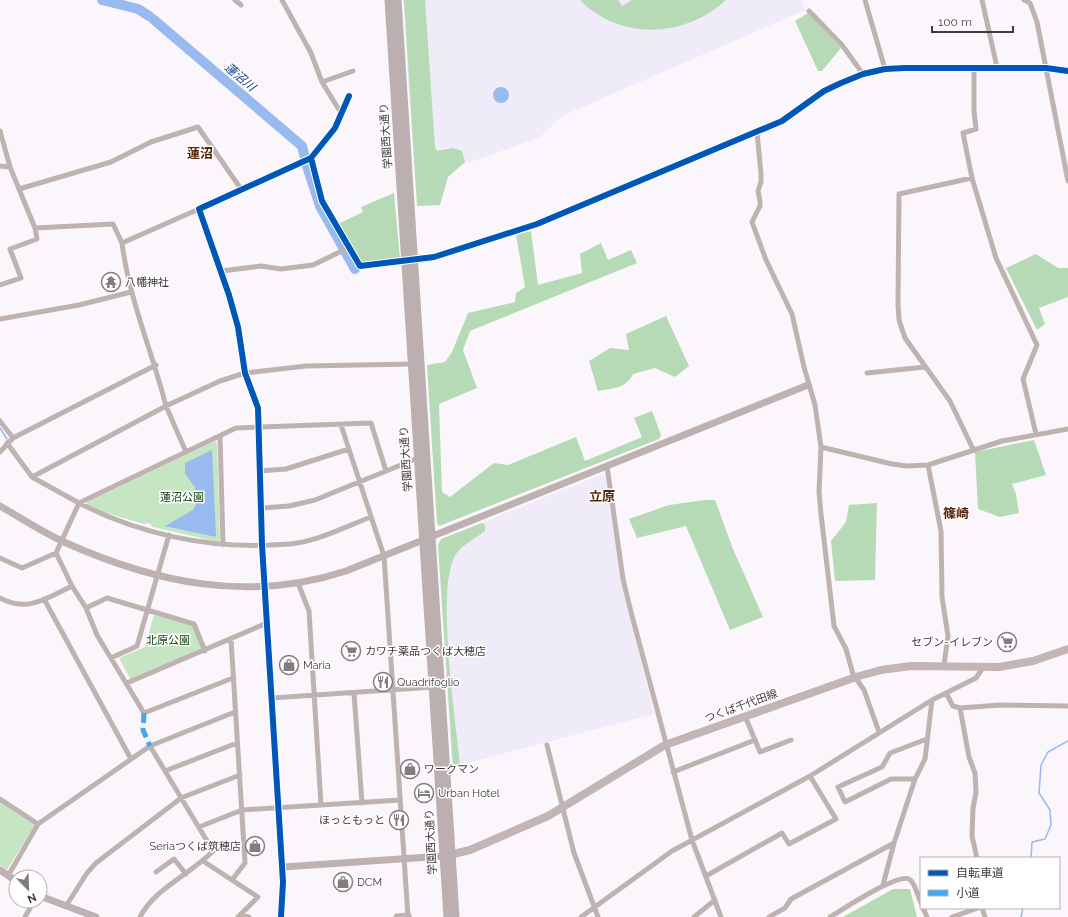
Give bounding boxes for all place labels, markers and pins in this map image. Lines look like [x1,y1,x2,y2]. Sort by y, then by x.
temple icon: 八幡神社 [100,271,122,293]
place label: 八幡神社 [125,276,169,289]
supermarket icon: セブン-イレブン [996,631,1018,653]
place label: セブン-イレブン [911,636,993,649]
supermarket icon: カワチ薬品つくば大穂店 [340,640,362,662]
place label: カワチ薬品つくば大穂店 [365,645,486,658]
shop icon: Maria [278,654,300,676]
place label: Maria [303,659,331,672]
restaurant icon: Quadrifoglio [372,671,394,693]
place label: Quadrifoglio [397,676,460,689]
shop icon: ワークマン [399,758,421,780]
place label: ワークマン [424,763,479,776]
hotel icon: Urban Hotel [413,782,435,804]
place label: Urban Hotel [438,787,500,800]
restaurant icon: ほっともっと [388,809,410,831]
place label: ほっともっと [319,814,385,827]
shop icon: Seriaつくば筑穂店 [244,835,266,857]
place label: Seriaつくば筑穂店 [150,840,241,853]
shop icon: DCM [332,871,354,893]
place label: DCM [357,876,382,889]

